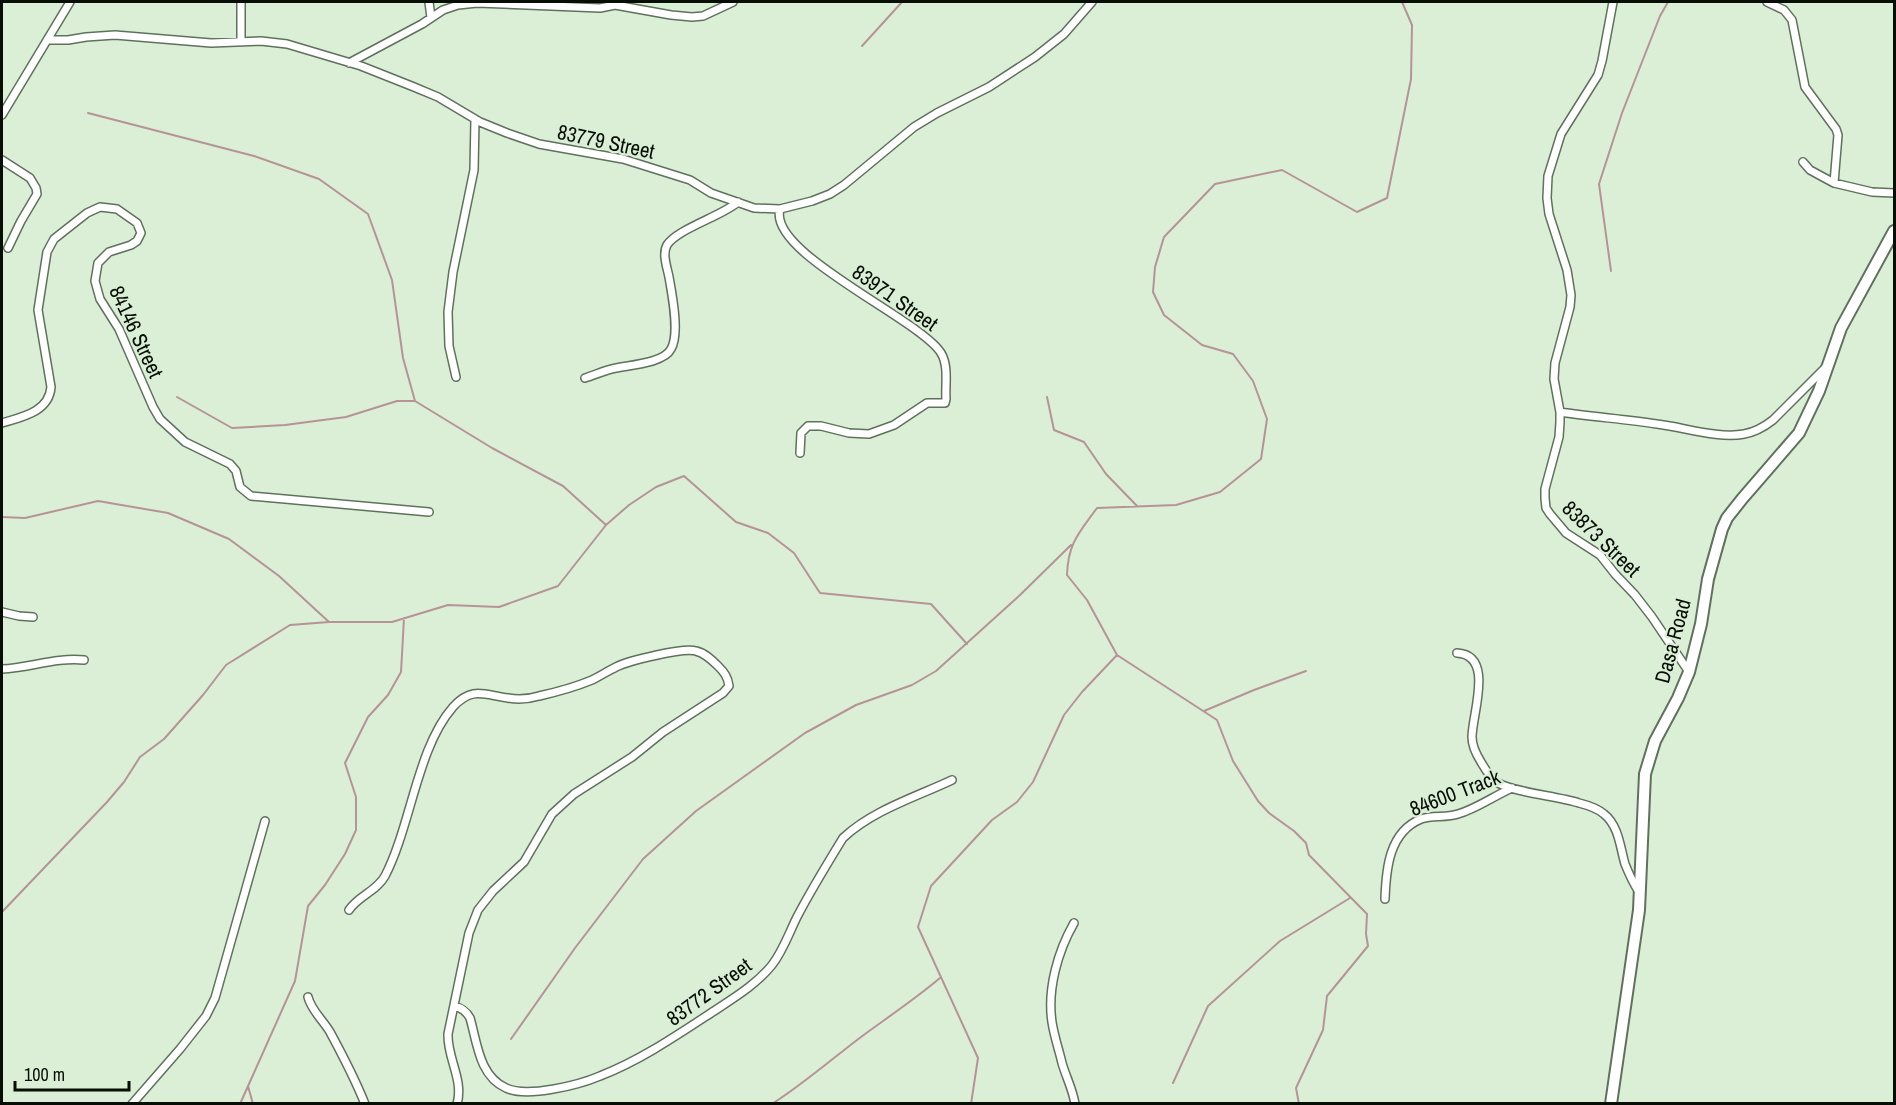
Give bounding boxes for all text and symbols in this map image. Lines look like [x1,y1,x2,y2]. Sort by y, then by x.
street label: 83779 Street [555,117,658,166]
street label: 83971 Street [847,257,944,338]
street label: 84146 Street [102,281,171,383]
street label: 83873 Street [1556,494,1647,583]
street label: Dasa Road [1647,596,1698,686]
street label: 84600 Track [1405,762,1505,823]
street label: 83772 Street [660,951,757,1032]
scale bar [15,1054,129,1092]
text: 100 m [24,1062,65,1087]

